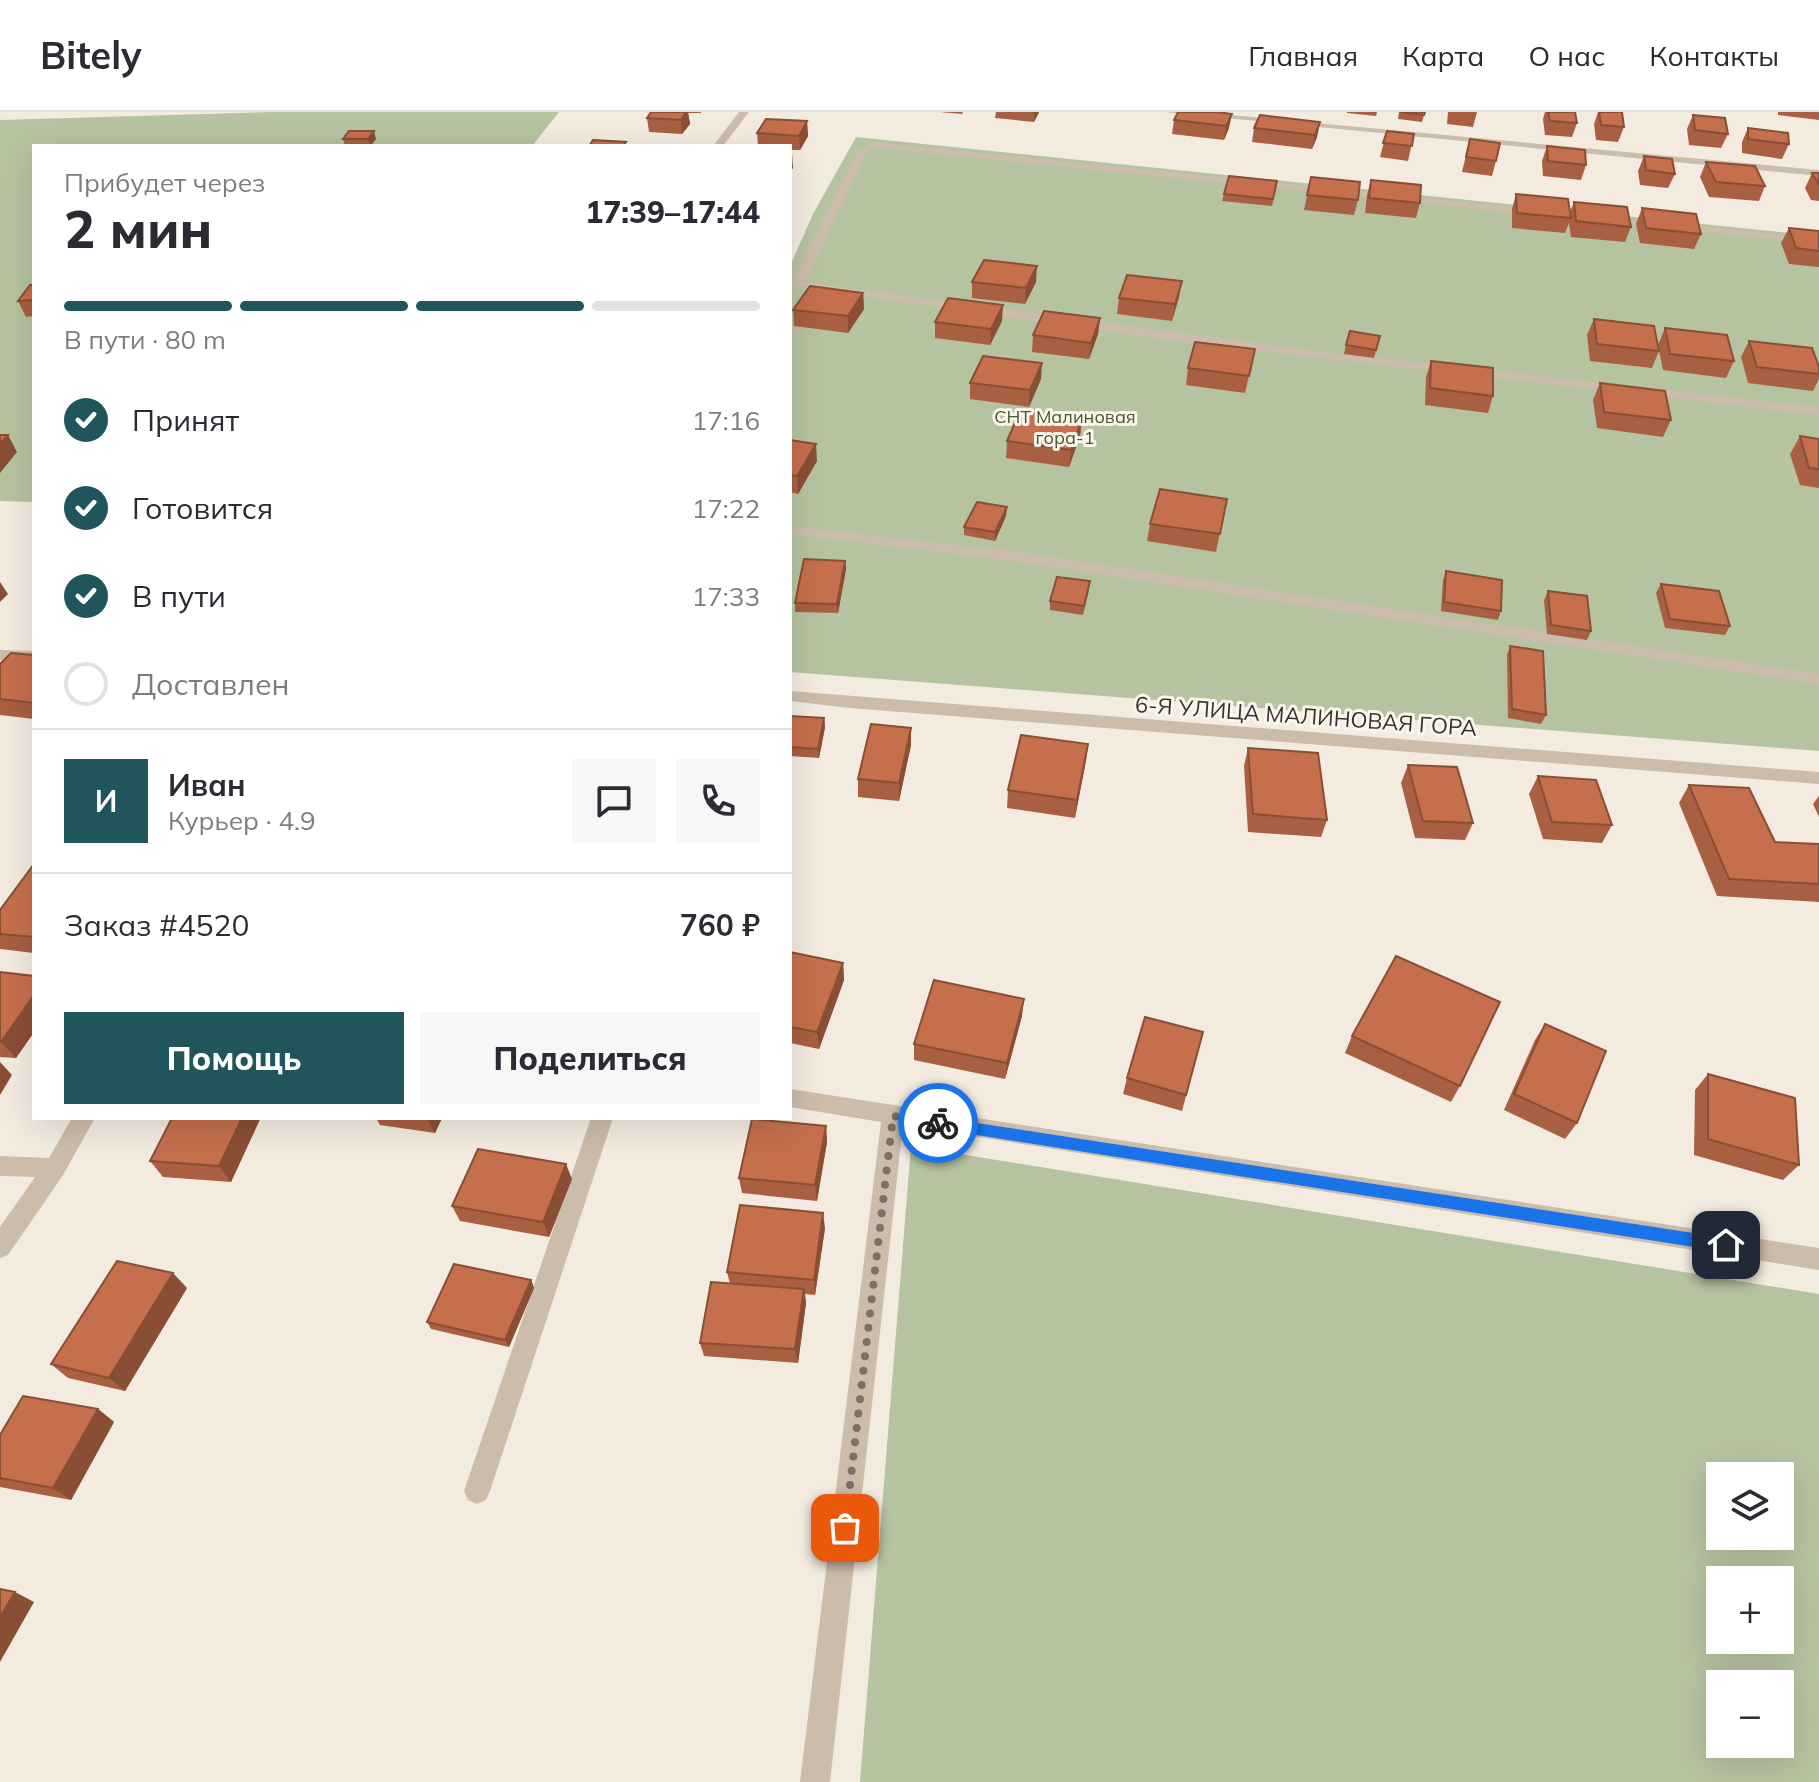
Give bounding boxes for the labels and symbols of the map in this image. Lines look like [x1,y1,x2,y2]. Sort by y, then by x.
park label: СНТ Малиновая гора-1 [994,405,1136,449]
street label: 6-Я УЛИЦА МАЛИНОВАЯ ГОРА [1134,690,1478,742]
courier [898,1083,978,1163]
pin [1692,1211,1760,1279]
pin [811,1494,879,1562]

